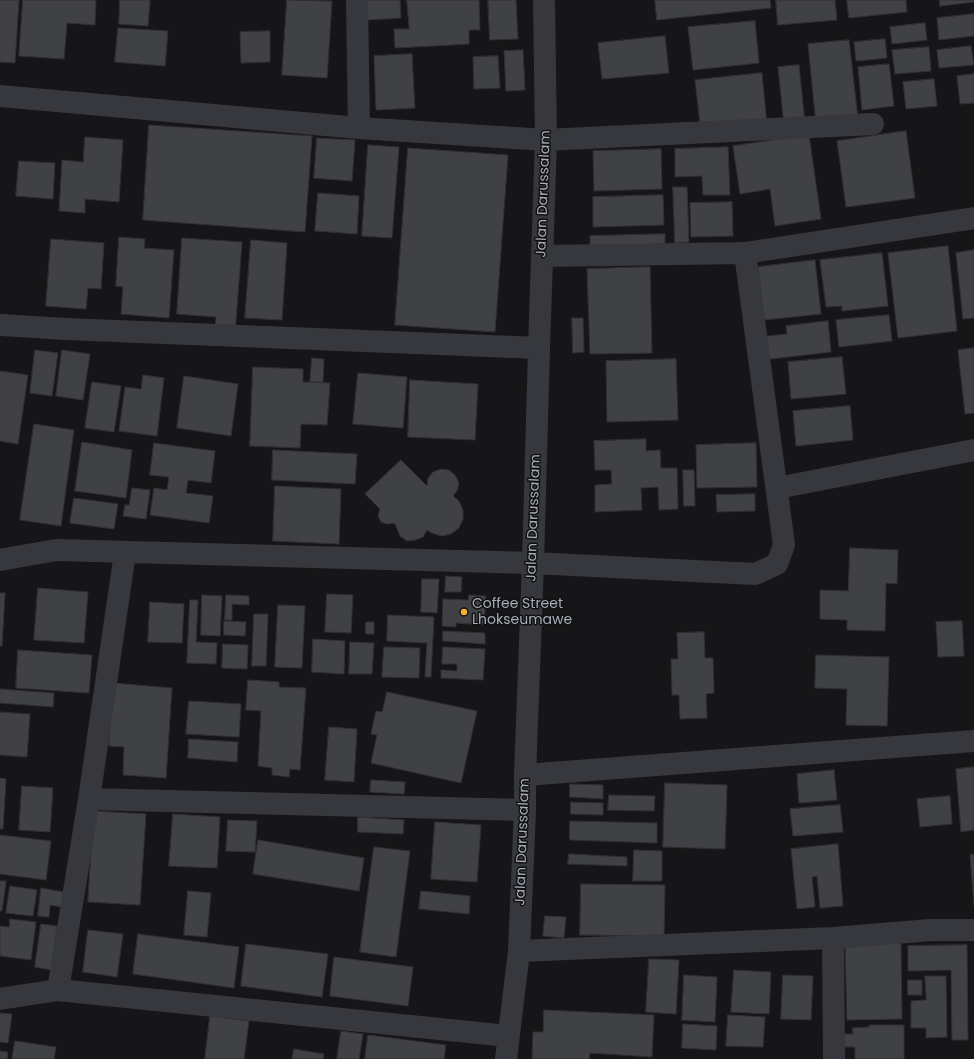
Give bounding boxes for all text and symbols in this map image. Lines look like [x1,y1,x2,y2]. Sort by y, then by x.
street label: Jalan Darussalam [533,130,555,258]
street label: Jalan Darussalam [523,454,545,582]
place label: Coffee Street Lhokseumawe [472,596,572,628]
marker: Coffee Street Lhokseumawe [459,607,469,617]
street label: Jalan Darussalam [512,778,534,906]

